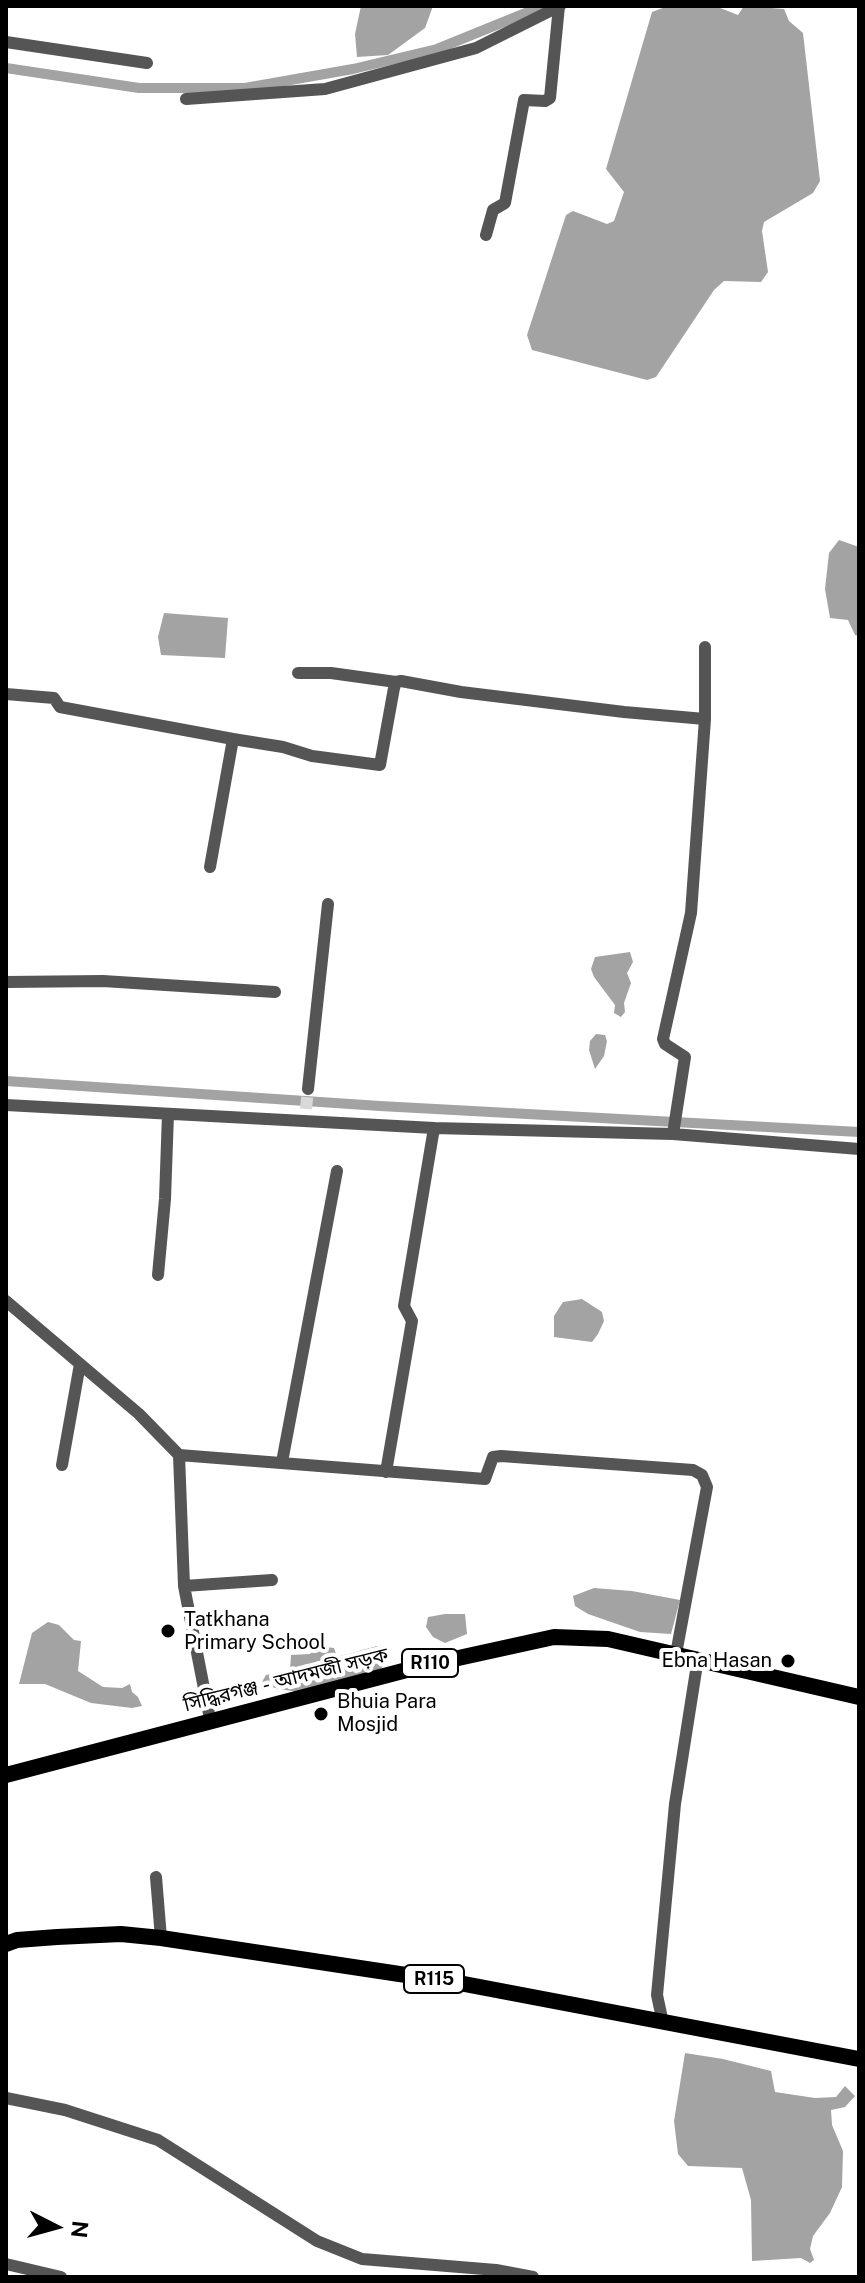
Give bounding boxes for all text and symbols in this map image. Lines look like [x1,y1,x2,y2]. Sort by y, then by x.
place label: Tatkhana Primary School [184,1608,326,1655]
marker: Tatkhana Primary School [159,1622,177,1640]
street label: সিদ্ধিরগঞ্জ - আদমজী সড়ক [181,1643,391,1717]
road number: R110 [402,1649,458,1677]
place label: Ebna Hasan [662,1649,772,1673]
marker: Ebna Hasan [779,1652,797,1670]
place label: Bhuia Para Mosjid [337,1690,437,1737]
marker: Bhuia Para Mosjid [312,1705,330,1723]
road number: R115 [404,1965,464,1993]
north arrow [16,2187,96,2267]
text: N [66,2220,94,2239]

